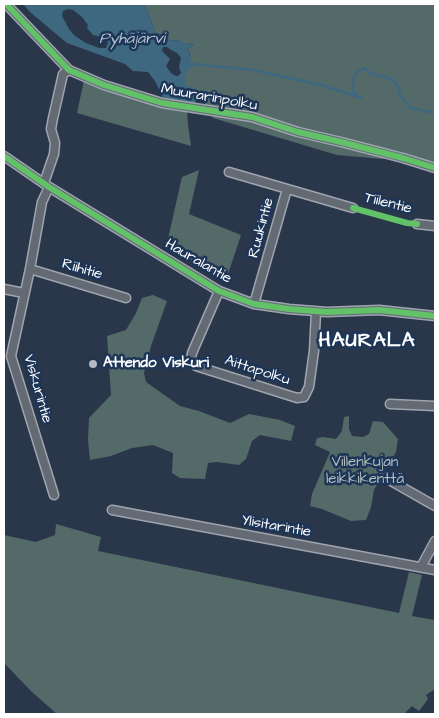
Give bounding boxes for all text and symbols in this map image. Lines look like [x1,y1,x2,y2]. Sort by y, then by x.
water label: Pyhäjärvi [99,30,165,50]
street label: Muurarinpolku [159,81,259,115]
street label: Tiilentie [362,189,414,219]
street label: Ruukintie [245,196,279,260]
street label: Hauralantie [161,236,235,288]
street label: Riihitie [60,256,104,284]
district label: HAURALA [318,330,416,354]
street label: Aittapolku [222,352,292,390]
street label: Viskurintie [19,353,55,425]
place label: Attendo Viskuri [103,355,209,373]
marker: Attendo Viskuri [87,358,99,370]
park label: Villenkujan leikkikenttä [326,454,404,489]
street label: Ylisitarintie [240,512,312,542]

